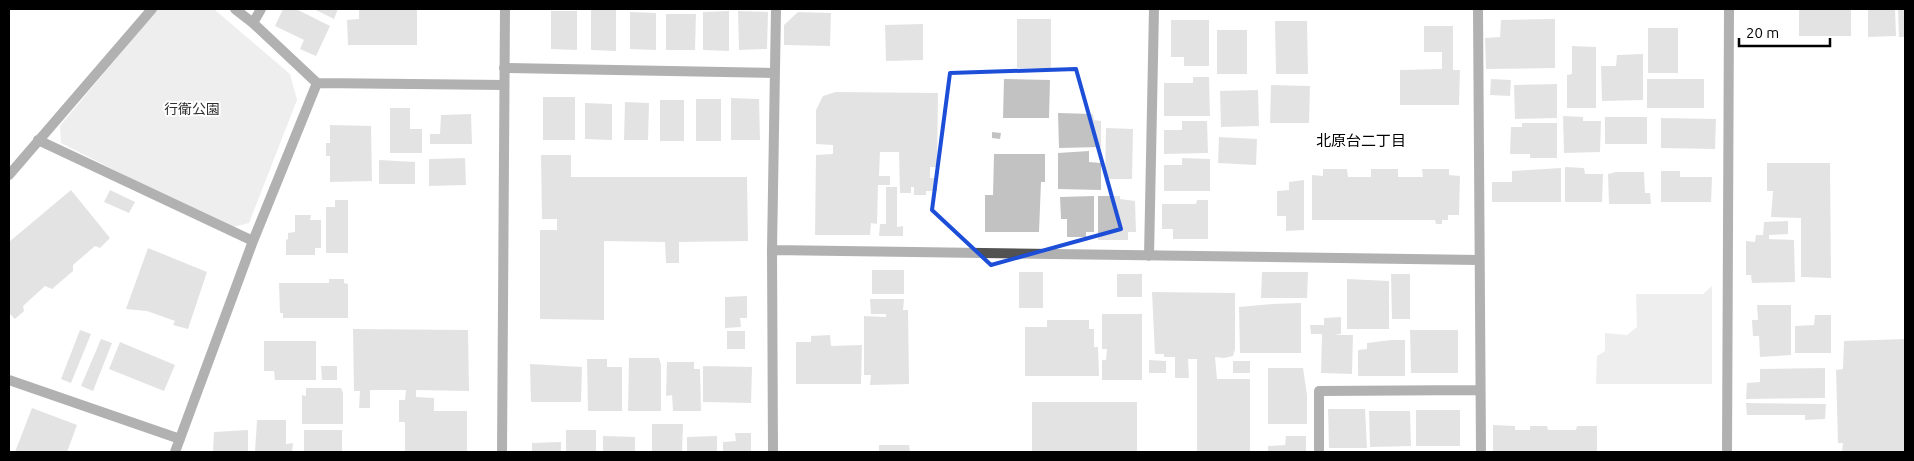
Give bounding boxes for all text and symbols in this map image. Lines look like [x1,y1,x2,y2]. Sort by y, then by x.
scale bar [1739,15,1830,47]
text: 20 m [1746,24,1779,41]
park label: 行衛公園 [164,101,220,117]
district label: 北原台二丁目 [1316,132,1406,149]

